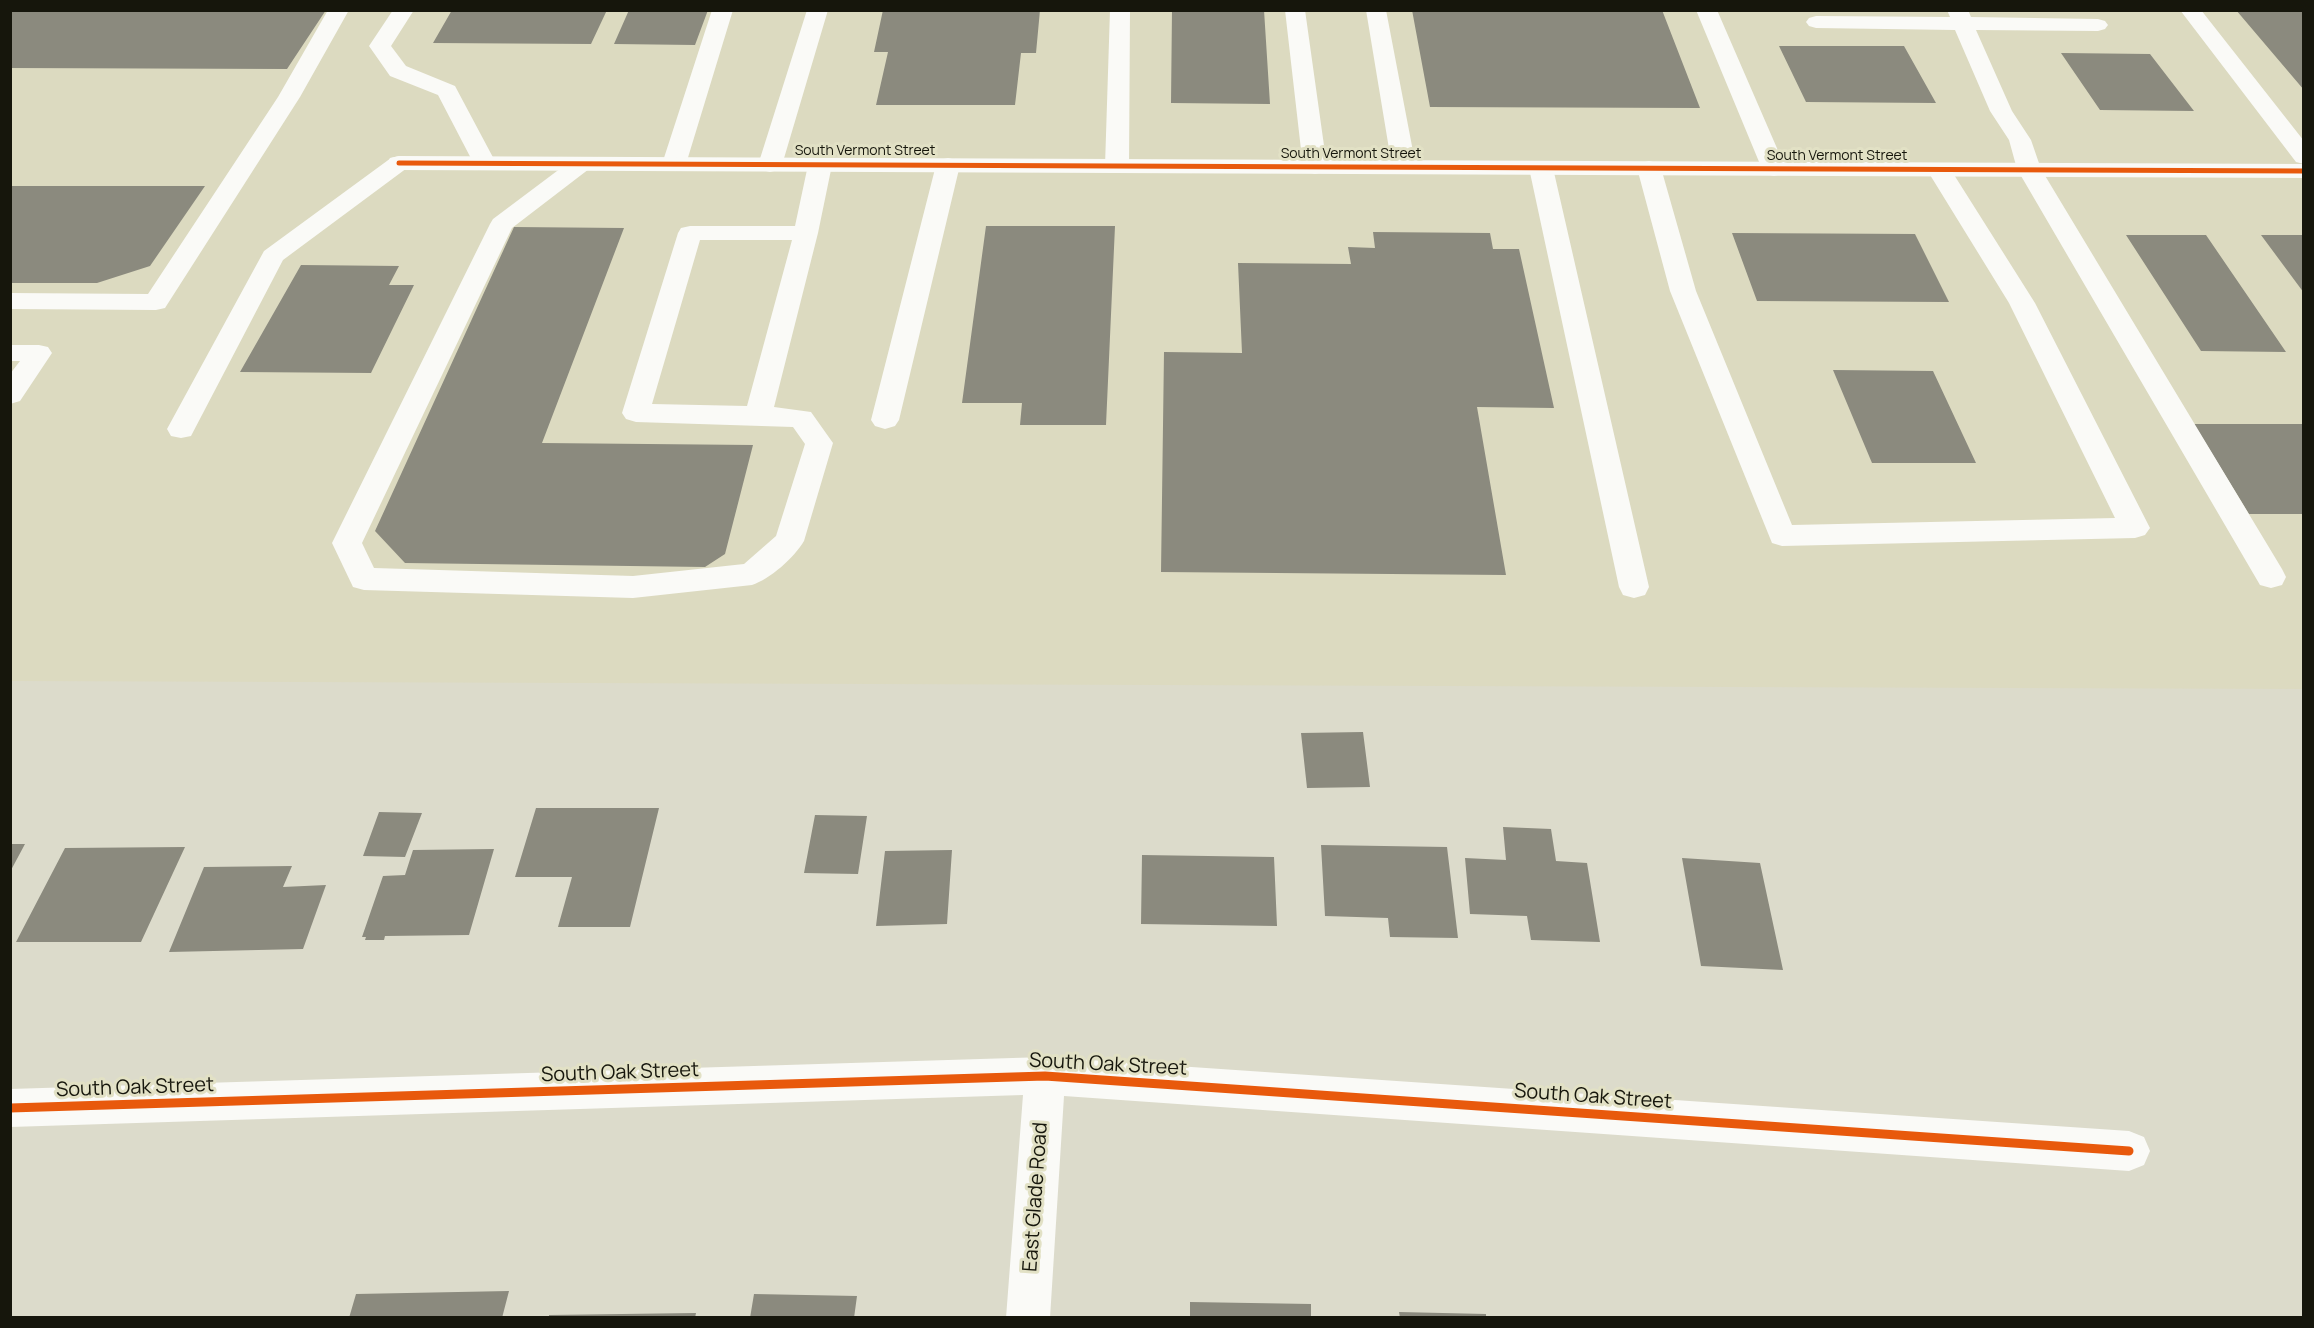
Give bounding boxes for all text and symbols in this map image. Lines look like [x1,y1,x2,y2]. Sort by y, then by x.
street label: South Vermont Street [795,143,935,159]
street label: South Vermont Street [1281,146,1421,162]
street label: South Vermont Street [1767,148,1907,164]
street label: South Oak Street [1028,1049,1188,1081]
street label: South Oak Street [541,1058,699,1088]
street label: South Oak Street [56,1073,214,1103]
street label: South Oak Street [1513,1080,1673,1114]
street label: East Glade Road [1019,1121,1053,1273]

